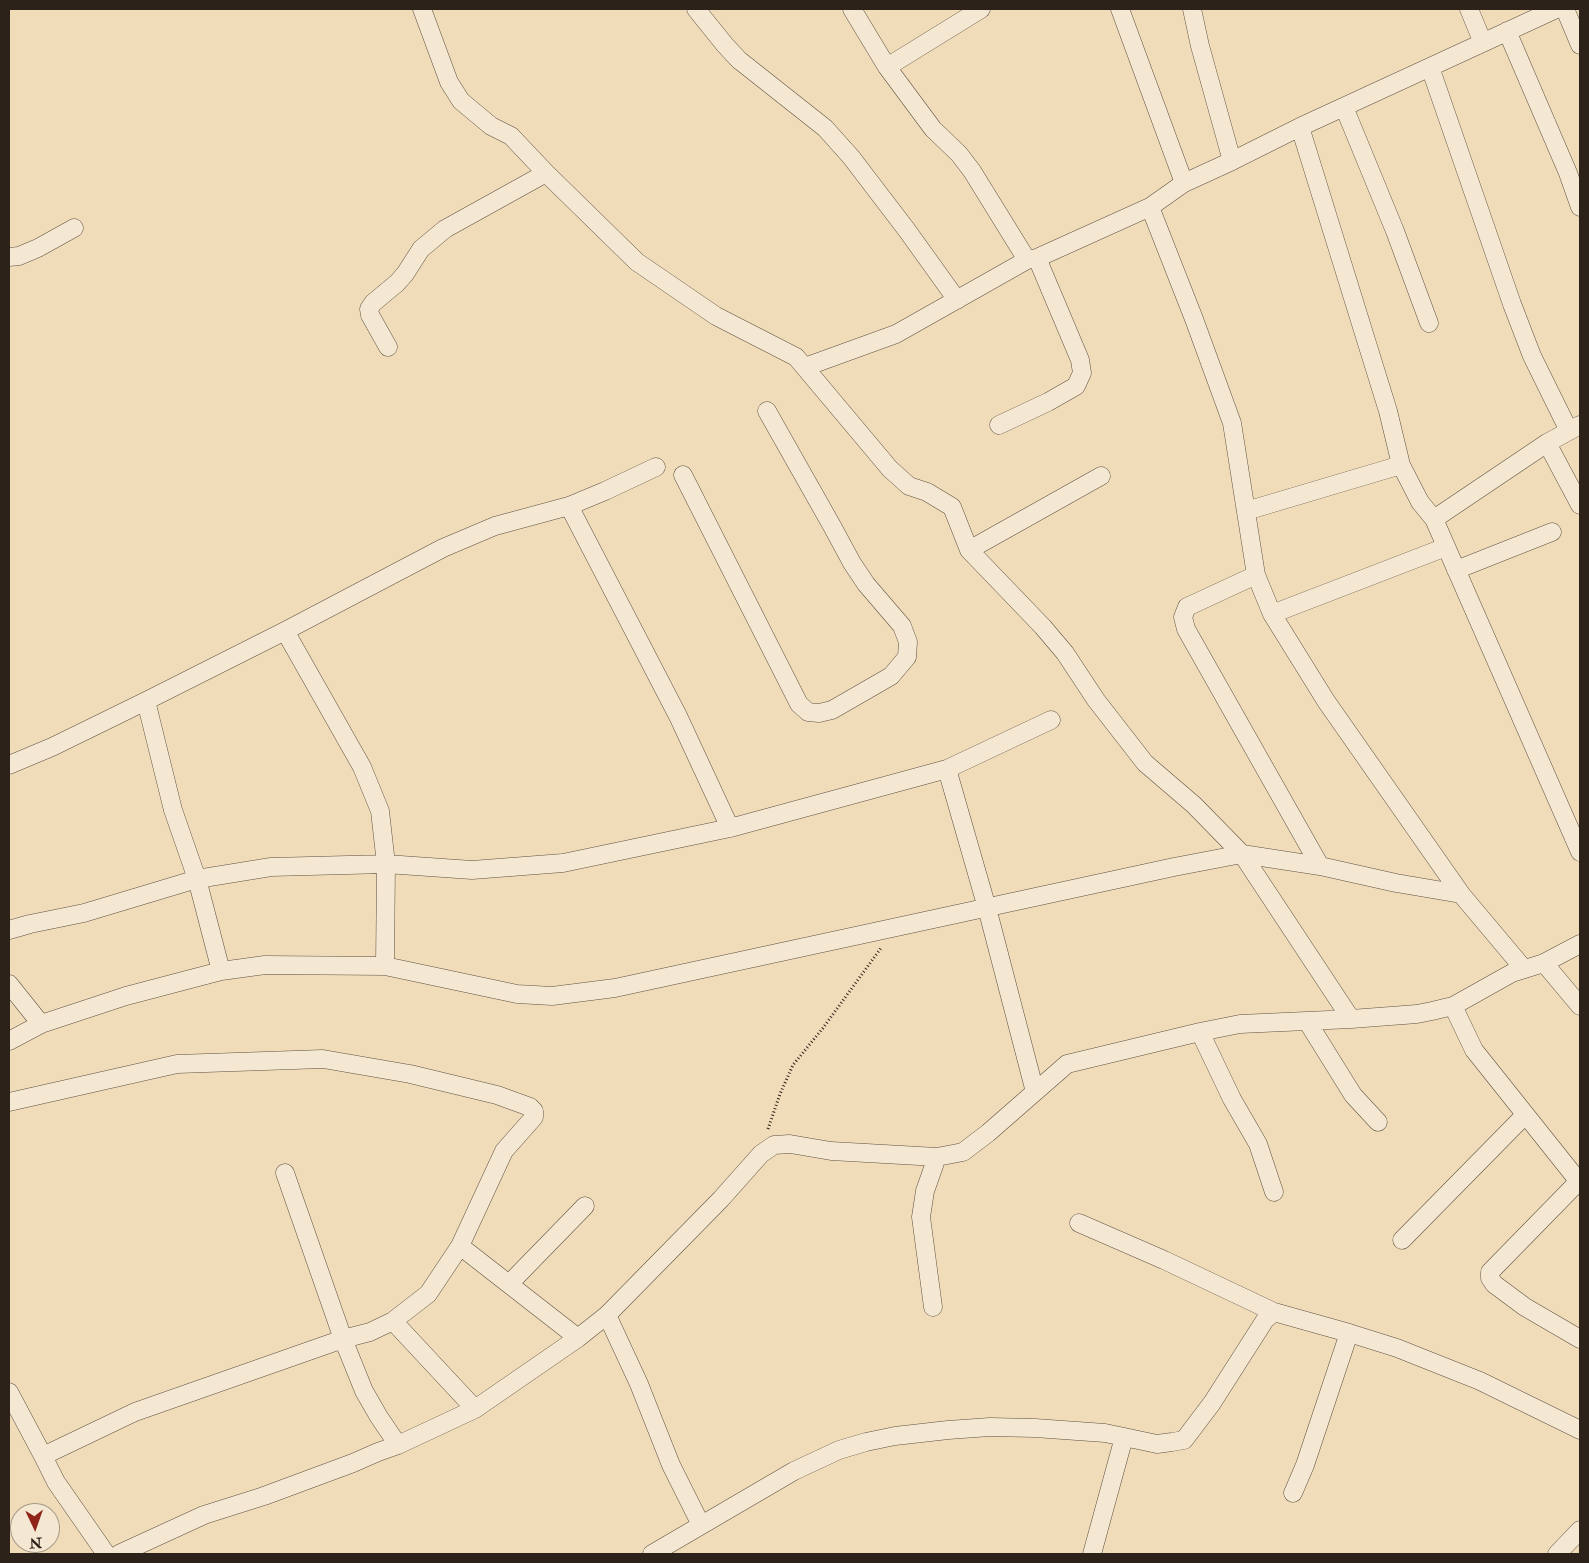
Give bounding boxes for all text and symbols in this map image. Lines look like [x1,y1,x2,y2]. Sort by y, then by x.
north arrow [10,1503,60,1553]
text: N [29,1534,42,1551]

